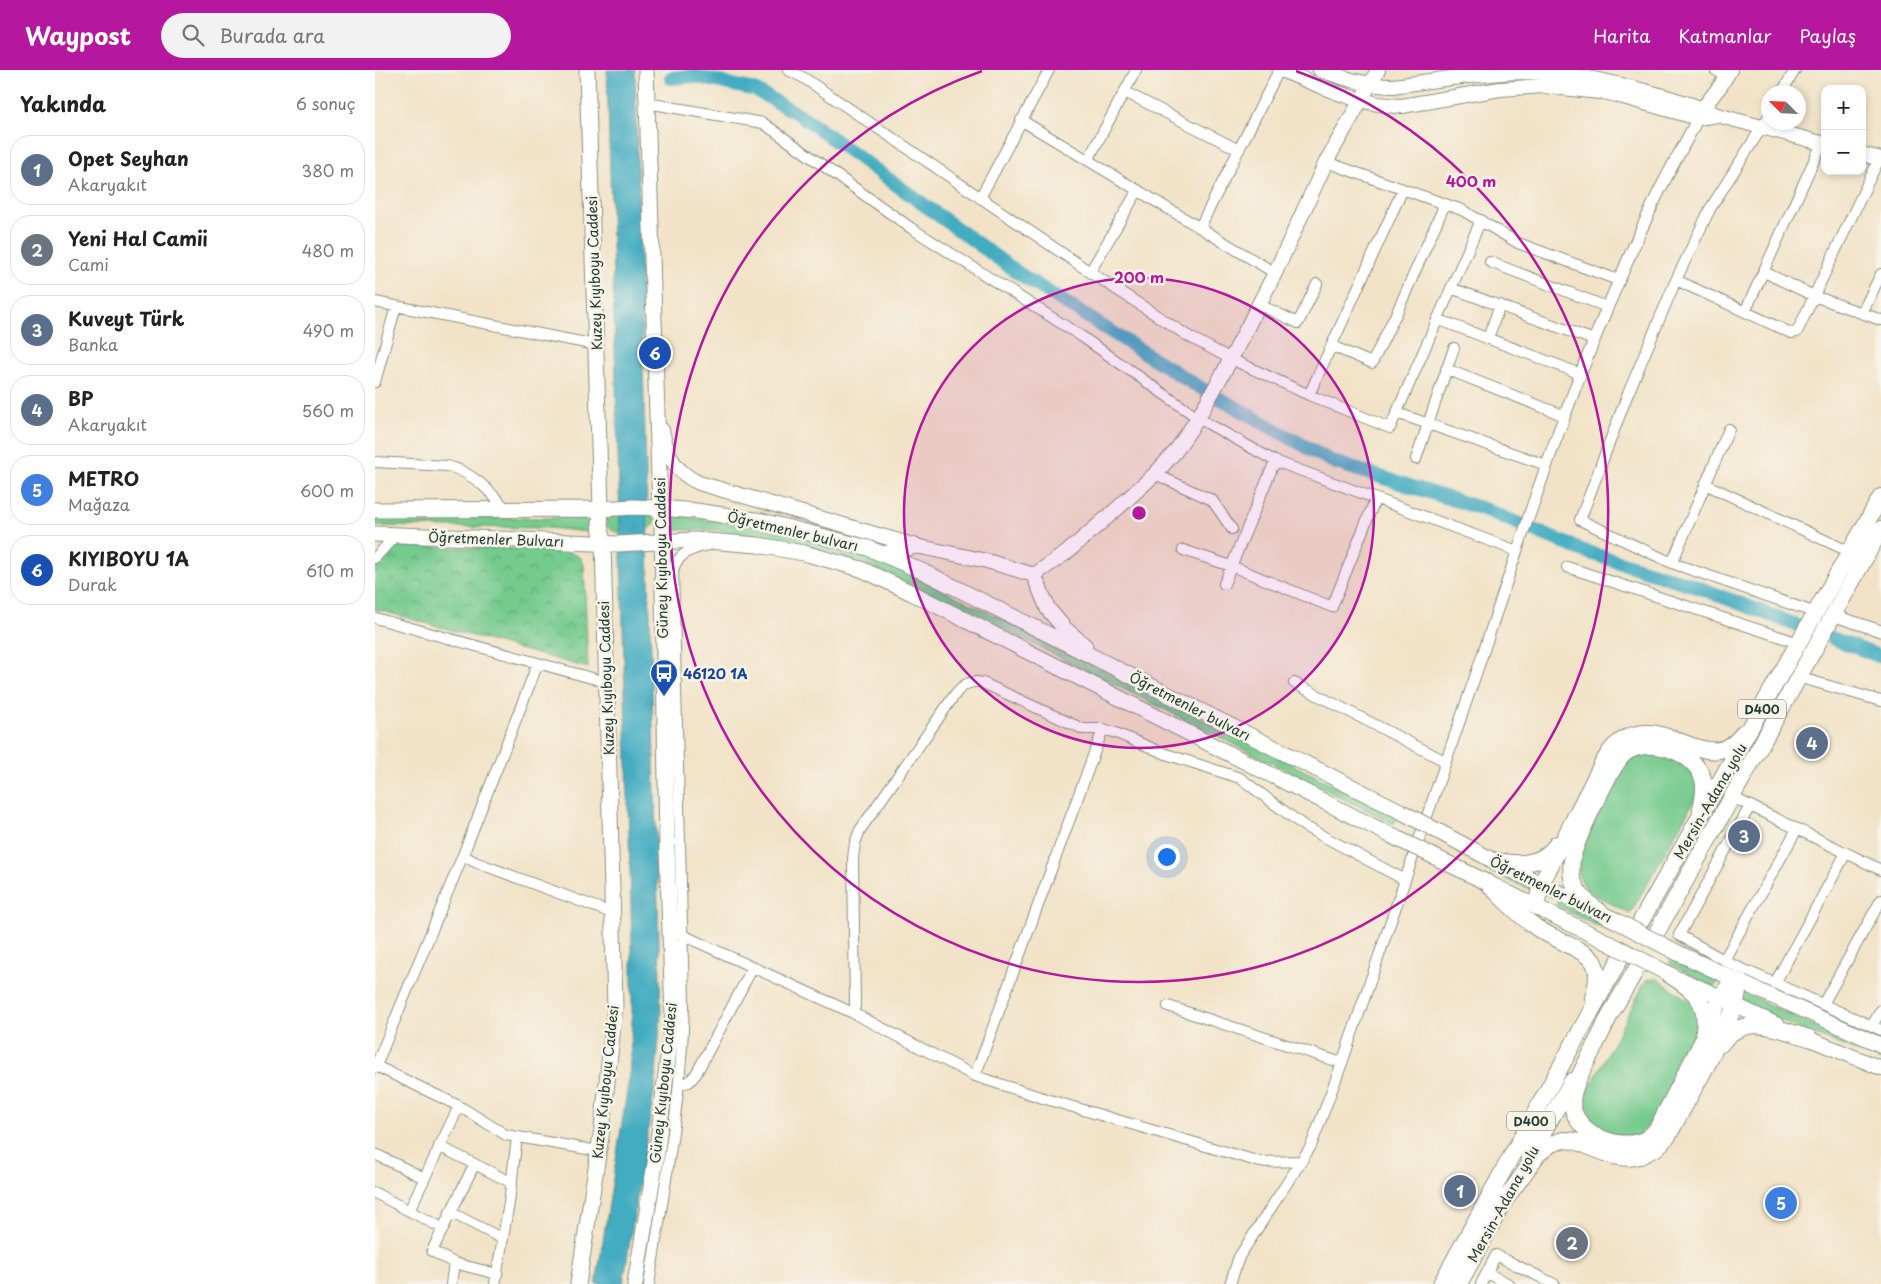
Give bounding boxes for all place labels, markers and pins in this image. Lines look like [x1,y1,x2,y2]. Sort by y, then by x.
pin: 6 [639,334,671,372]
centre of rings [1130,504,1148,522]
bus stop icon: 46120 1A [649,658,679,697]
place label: 46120 1A [683,663,748,684]
pin: 4 [1796,724,1828,762]
pin: 3 [1728,817,1760,855]
pin: 1 [1444,1172,1476,1210]
pin: 5 [1765,1184,1797,1222]
pin: 2 [1556,1224,1588,1262]

